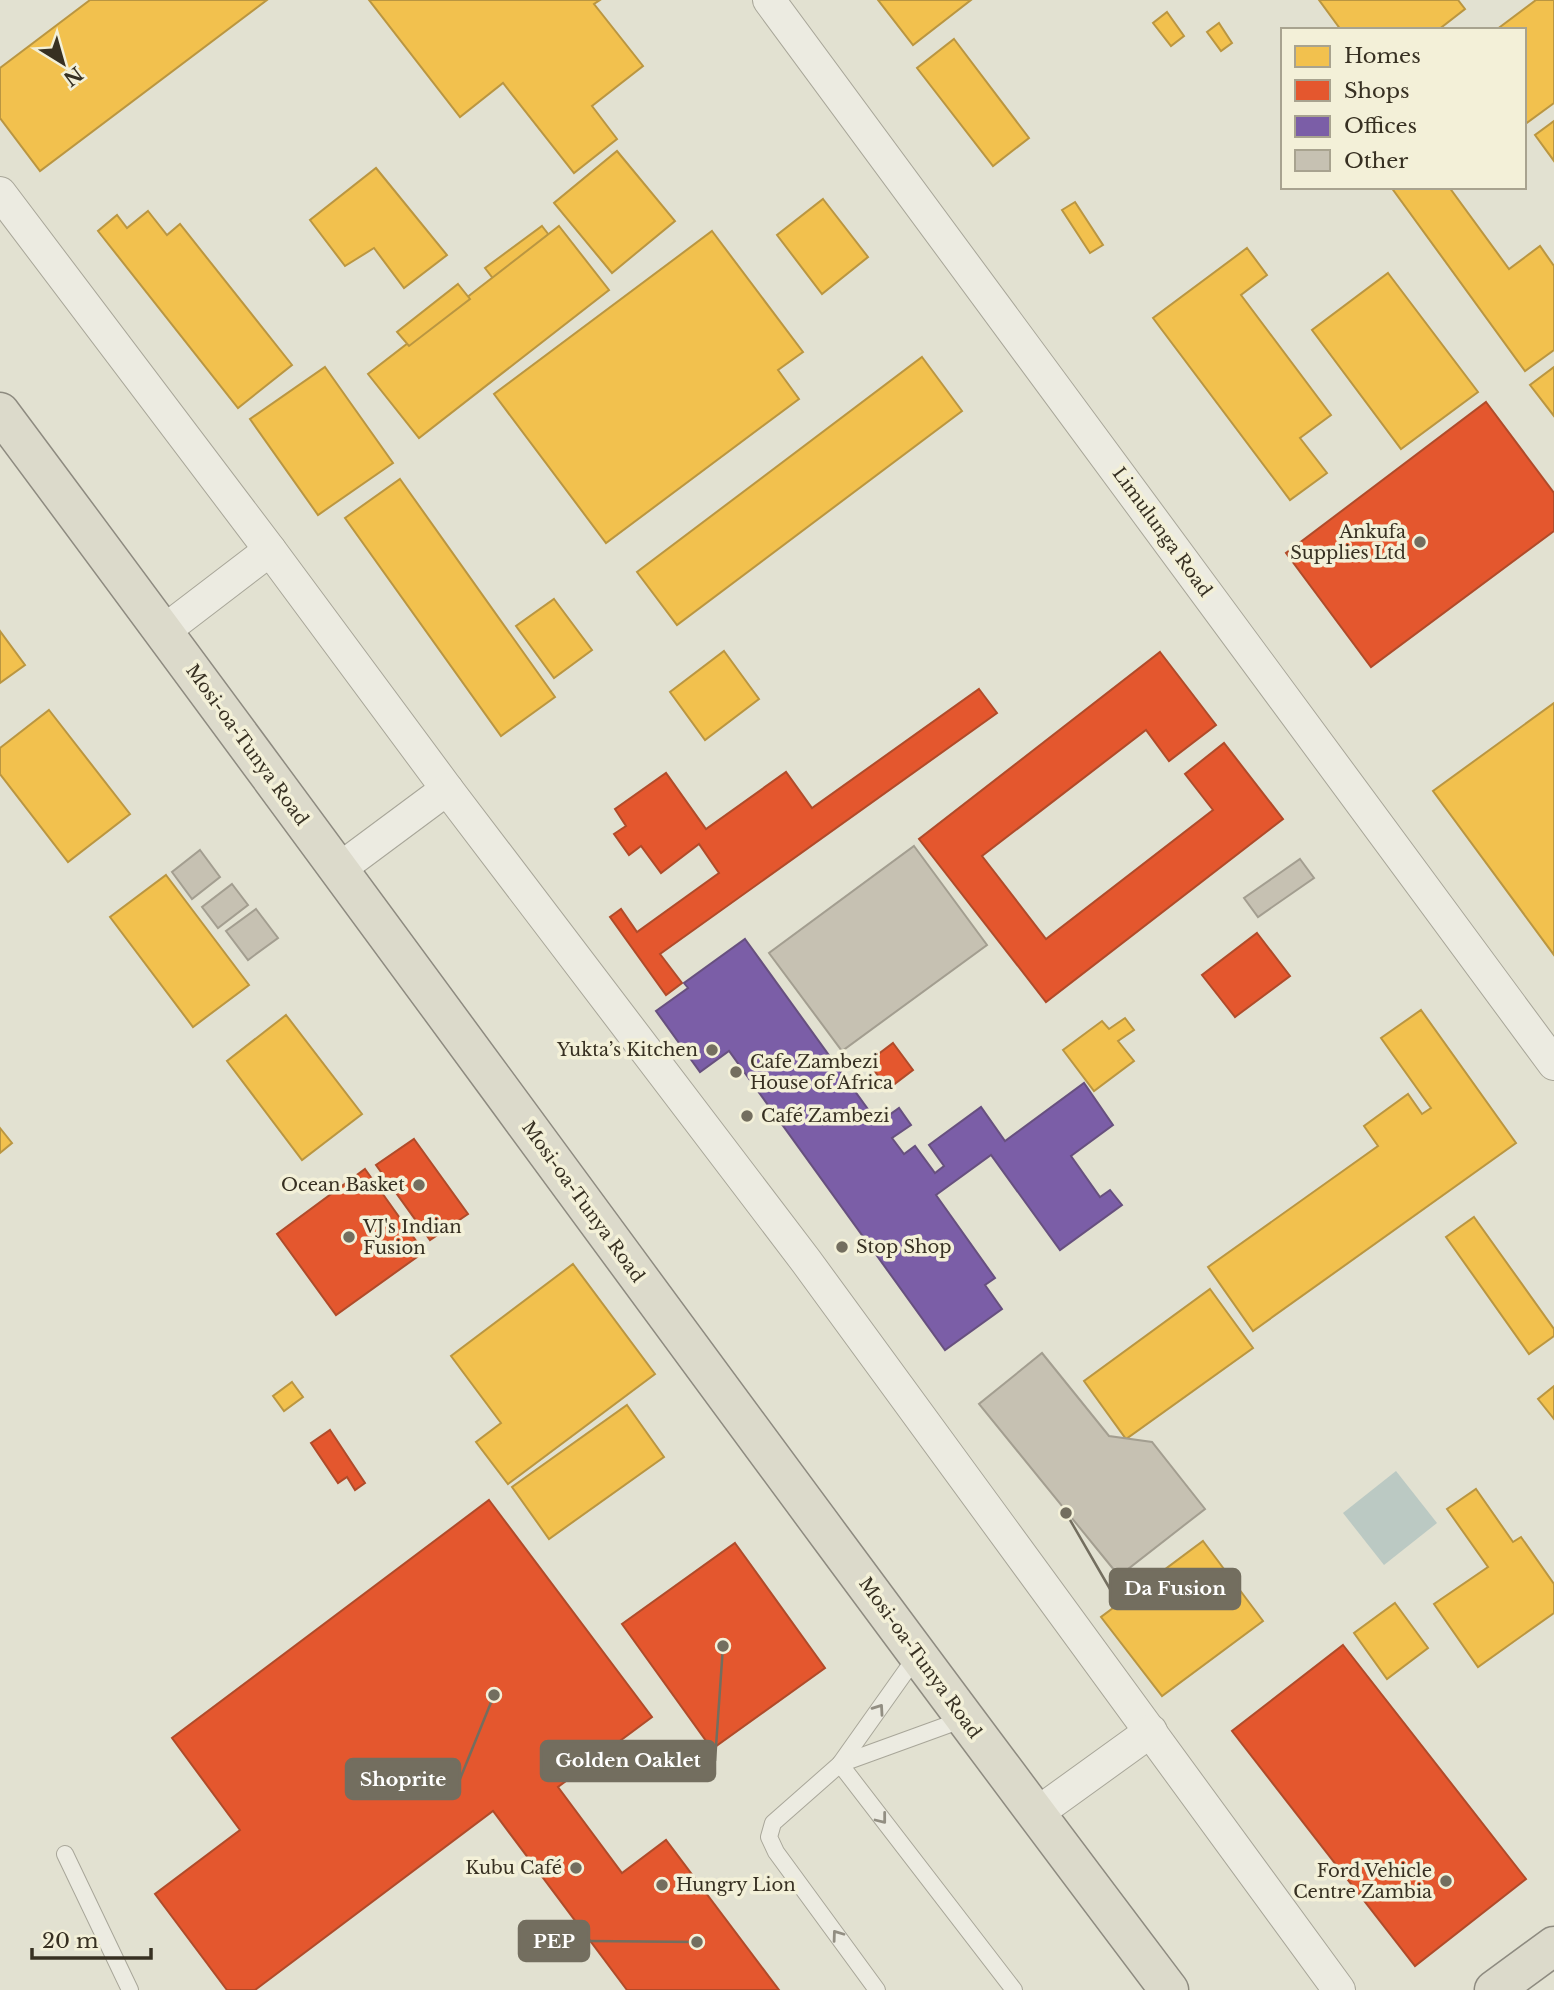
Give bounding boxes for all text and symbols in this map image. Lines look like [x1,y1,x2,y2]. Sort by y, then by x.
north arrow [28,28,98,98]
legend [1281,28,1526,189]
text: Homes [1344,43,1421,69]
text: N [59,62,87,91]
text: Shops [1344,78,1410,104]
text: Offices [1344,113,1417,139]
text: Other [1344,148,1408,174]
street label: Limulunga Road [1108,463,1216,601]
place label: Ankufa Supplies Ltd [1290,521,1406,564]
marker: Ankufa Supplies Ltd [1412,534,1428,550]
street label: Mosi-oa-Tunya Road [181,660,313,830]
place label: Yukta’s Kitchen [556,1039,698,1061]
marker: Yukta’s Kitchen [704,1042,720,1058]
place label: Cafe Zambezi House of Africa [750,1051,893,1094]
marker: Cafe Zambezi House of Africa [728,1064,744,1080]
place label: Café Zambezi [761,1105,890,1127]
marker: Café Zambezi [739,1108,755,1124]
street label: Mosi-oa-Tunya Road [517,1117,649,1287]
place label: Ocean Basket [281,1174,405,1196]
marker: Ocean Basket [411,1177,427,1193]
place label: VJ's Indian Fusion [362,1216,462,1259]
marker: VJ's Indian Fusion [341,1229,357,1245]
place label: Stop Shop [856,1236,951,1258]
marker: Stop Shop [834,1239,850,1255]
callout: Da Fusion [1110,1569,1240,1609]
street label: Mosi-oa-Tunya Road [854,1573,986,1743]
text: Da Fusion [1124,1577,1226,1600]
one-way arrow [871,1704,883,1717]
callout: Golden Oaklet [541,1741,715,1781]
text: Golden Oaklet [555,1749,702,1772]
callout: Shoprite [346,1759,460,1799]
text: Shoprite [360,1768,446,1791]
one-way arrow [873,1811,886,1823]
place label: Kubu Café [465,1857,562,1879]
marker: Kubu Café [568,1860,584,1876]
place label: Ford Vehicle Centre Zambia [1293,1860,1432,1903]
marker: Ford Vehicle Centre Zambia [1438,1873,1454,1889]
place label: Hungry Lion [676,1874,796,1896]
marker: Hungry Lion [654,1877,670,1893]
scale bar [32,1916,150,1960]
callout: PEP [519,1921,589,1961]
text: 20 m [42,1928,99,1954]
text: PEP [533,1930,575,1953]
one-way arrow [833,1930,845,1943]

